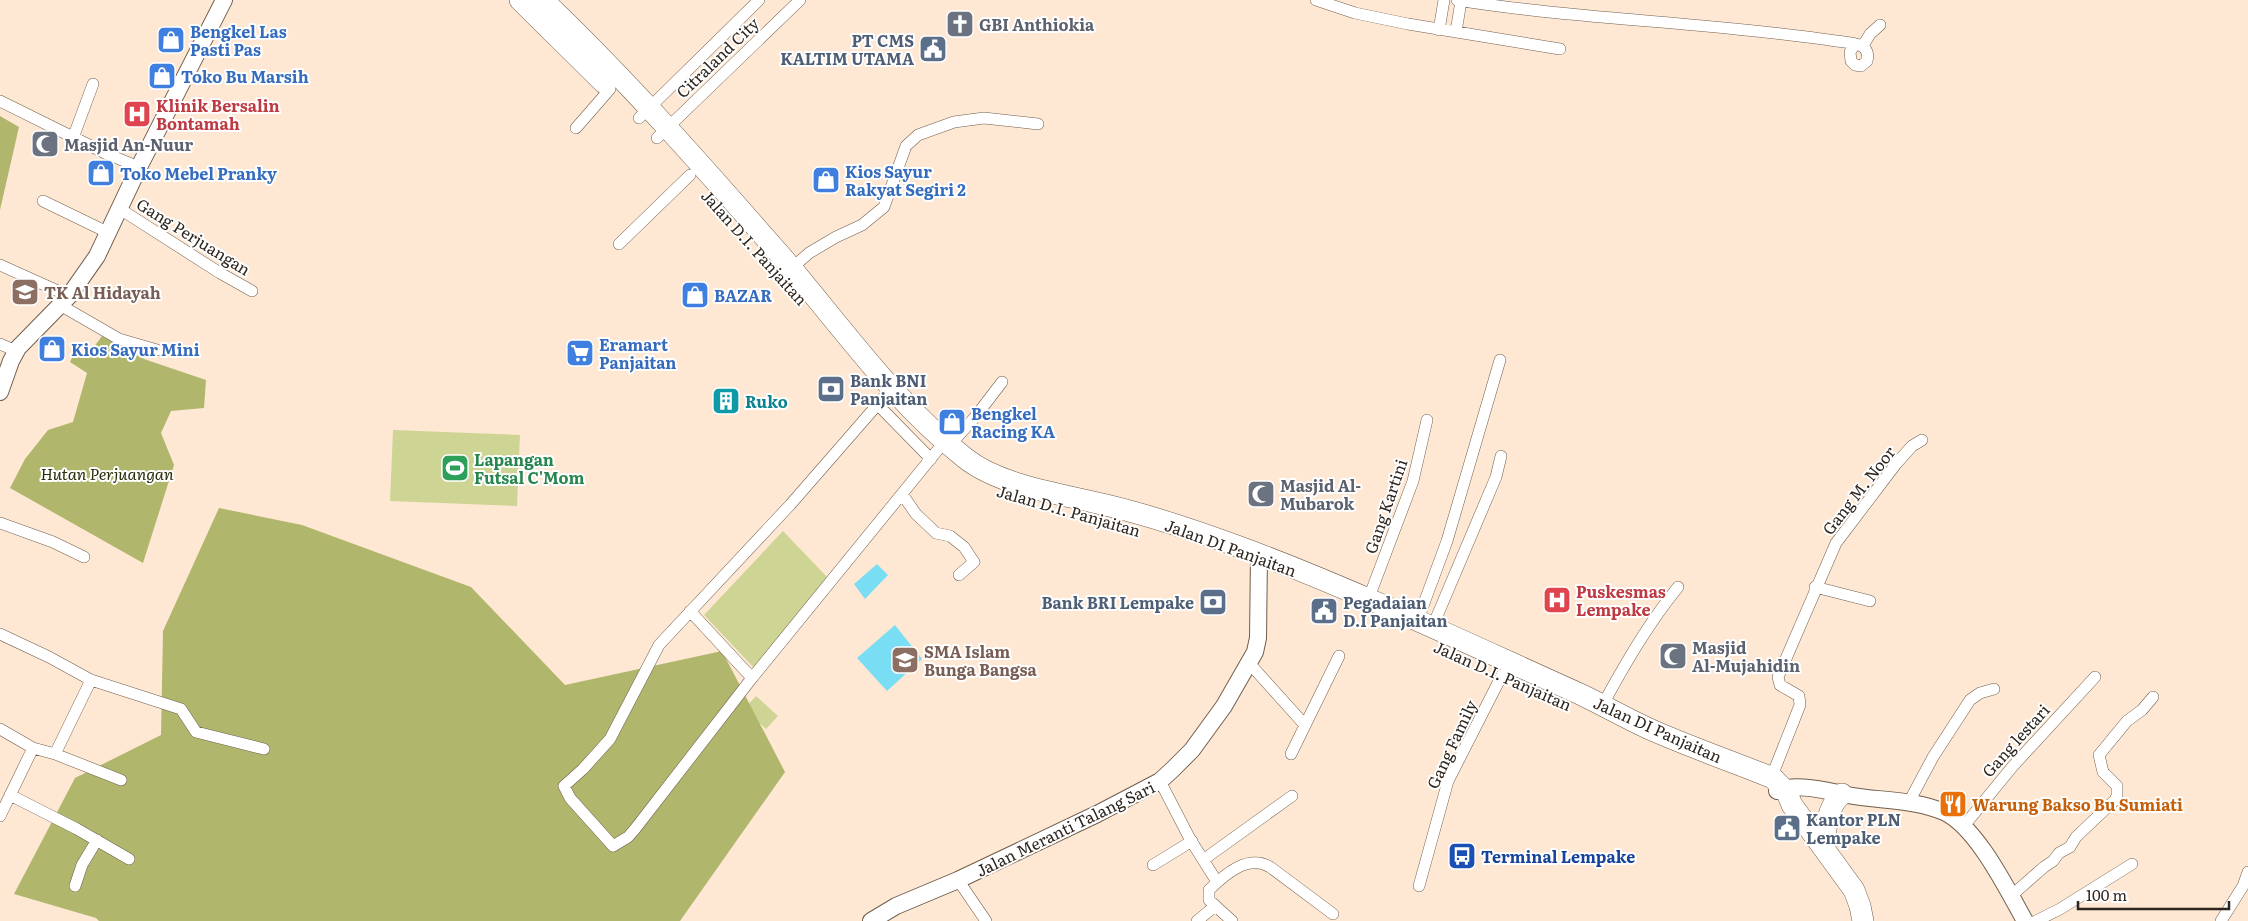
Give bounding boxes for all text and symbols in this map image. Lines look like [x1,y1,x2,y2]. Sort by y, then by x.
church icon: GBI Anthiokia [945,9,975,39]
street label: Citraland City [670,11,764,103]
place label: GBI Anthiokia [979,12,1095,36]
place label: Bengkel Las Pasti Pas [190,19,287,61]
shop icon: Bengkel Las Pasti Pas [156,25,186,55]
place label: PT CMS KALTIM UTAMA [780,28,914,70]
public building icon: PT CMS KALTIM UTAMA [918,34,948,64]
shop icon: Toko Bu Marsih [147,61,177,91]
place label: Toko Bu Marsih [181,64,309,88]
place label: Klinik Bersalin Bontamah [156,93,280,135]
hospital icon: Klinik Bersalin Bontamah [122,99,152,129]
mosque icon: Masjid An-Nuur [30,129,60,159]
place label: Masjid An-Nuur [64,132,193,156]
shop icon: Toko Mebel Pranky [86,158,116,188]
place label: Kios Sayur Rakyat Segiri 2 [845,159,966,201]
place label: Toko Mebel Pranky [120,161,277,185]
shop icon: Kios Sayur Rakyat Segiri 2 [811,165,841,195]
street label: Jalan D.I. Panjaitan [696,184,814,311]
street label: Gang Perjuangan [132,191,256,281]
school or university icon: TK Al Hidayah [10,277,40,307]
place label: TK Al Hidayah [44,280,161,304]
shop icon: BAZAR [680,280,710,310]
place label: BAZAR [714,283,772,307]
place label: Eramart Panjaitan [599,332,676,374]
shop icon: Kios Sayur Mini [37,334,67,364]
place label: Kios Sayur Mini [71,337,200,361]
supermarket icon: Eramart Panjaitan [565,338,595,368]
place label: Bank BNI Panjaitan [850,368,927,410]
bank icon: Bank BNI Panjaitan [816,374,846,404]
building icon: Ruko [711,386,741,416]
place label: Ruko [745,389,788,413]
place label: Bengkel Racing KA [971,401,1055,443]
shop icon: Bengkel Racing KA [937,407,967,437]
street label: Gang M. Noor [1816,440,1901,539]
place label: Lapangan Futsal C'Mom [474,447,584,489]
sports icon: Lapangan Futsal C'Mom [440,453,470,483]
street label: Gang Kartini [1358,455,1412,557]
park label: Hutan Perjuangan [41,461,174,485]
place label: Masjid Al- Mubarok [1280,473,1361,515]
street label: Jalan D.I. Panjaitan [994,478,1144,542]
mosque icon: Masjid Al- Mubarok [1246,479,1276,509]
street label: Jalan DI Panjaitan [1162,512,1301,582]
place label: Puskesmas Lempake [1576,579,1666,621]
hospital icon: Puskesmas Lempake [1542,585,1572,615]
bank icon: Bank BRI Lempake [1198,587,1228,617]
place label: Bank BRI Lempake [1041,590,1194,614]
place label: Pegadaian D.I Panjaitan [1343,590,1448,632]
public building icon: Pegadaian D.I Panjaitan [1309,596,1339,626]
street label: Jalan D.I. Panjaitan [1430,634,1576,716]
place label: Masjid Al-Mujahidin [1692,635,1800,677]
place label: SMA Islam Bunga Bangsa [924,639,1038,681]
mosque icon: Masjid Al-Mujahidin [1658,641,1688,671]
school or university icon: SMA Islam Bunga Bangsa [890,645,920,675]
street label: Jalan DI Panjaitan [1590,690,1727,768]
street label: Gang Family [1420,695,1482,792]
street label: Gang lestari [1976,698,2054,782]
street label: Jalan Meranti Talang Sari [972,774,1158,882]
restaurant icon: Warung Bakso Bu Sumiati [1938,789,1968,819]
place label: Warung Bakso Bu Sumiati [1972,792,2183,816]
place label: Kantor PLN Lempake [1806,807,1901,849]
public building icon: Kantor PLN Lempake [1772,813,1802,843]
bus stop icon: Terminal Lempake [1447,841,1477,871]
place label: Terminal Lempake [1481,844,1635,868]
scale bar [2078,878,2229,910]
text: 100 m [2086,883,2127,906]

